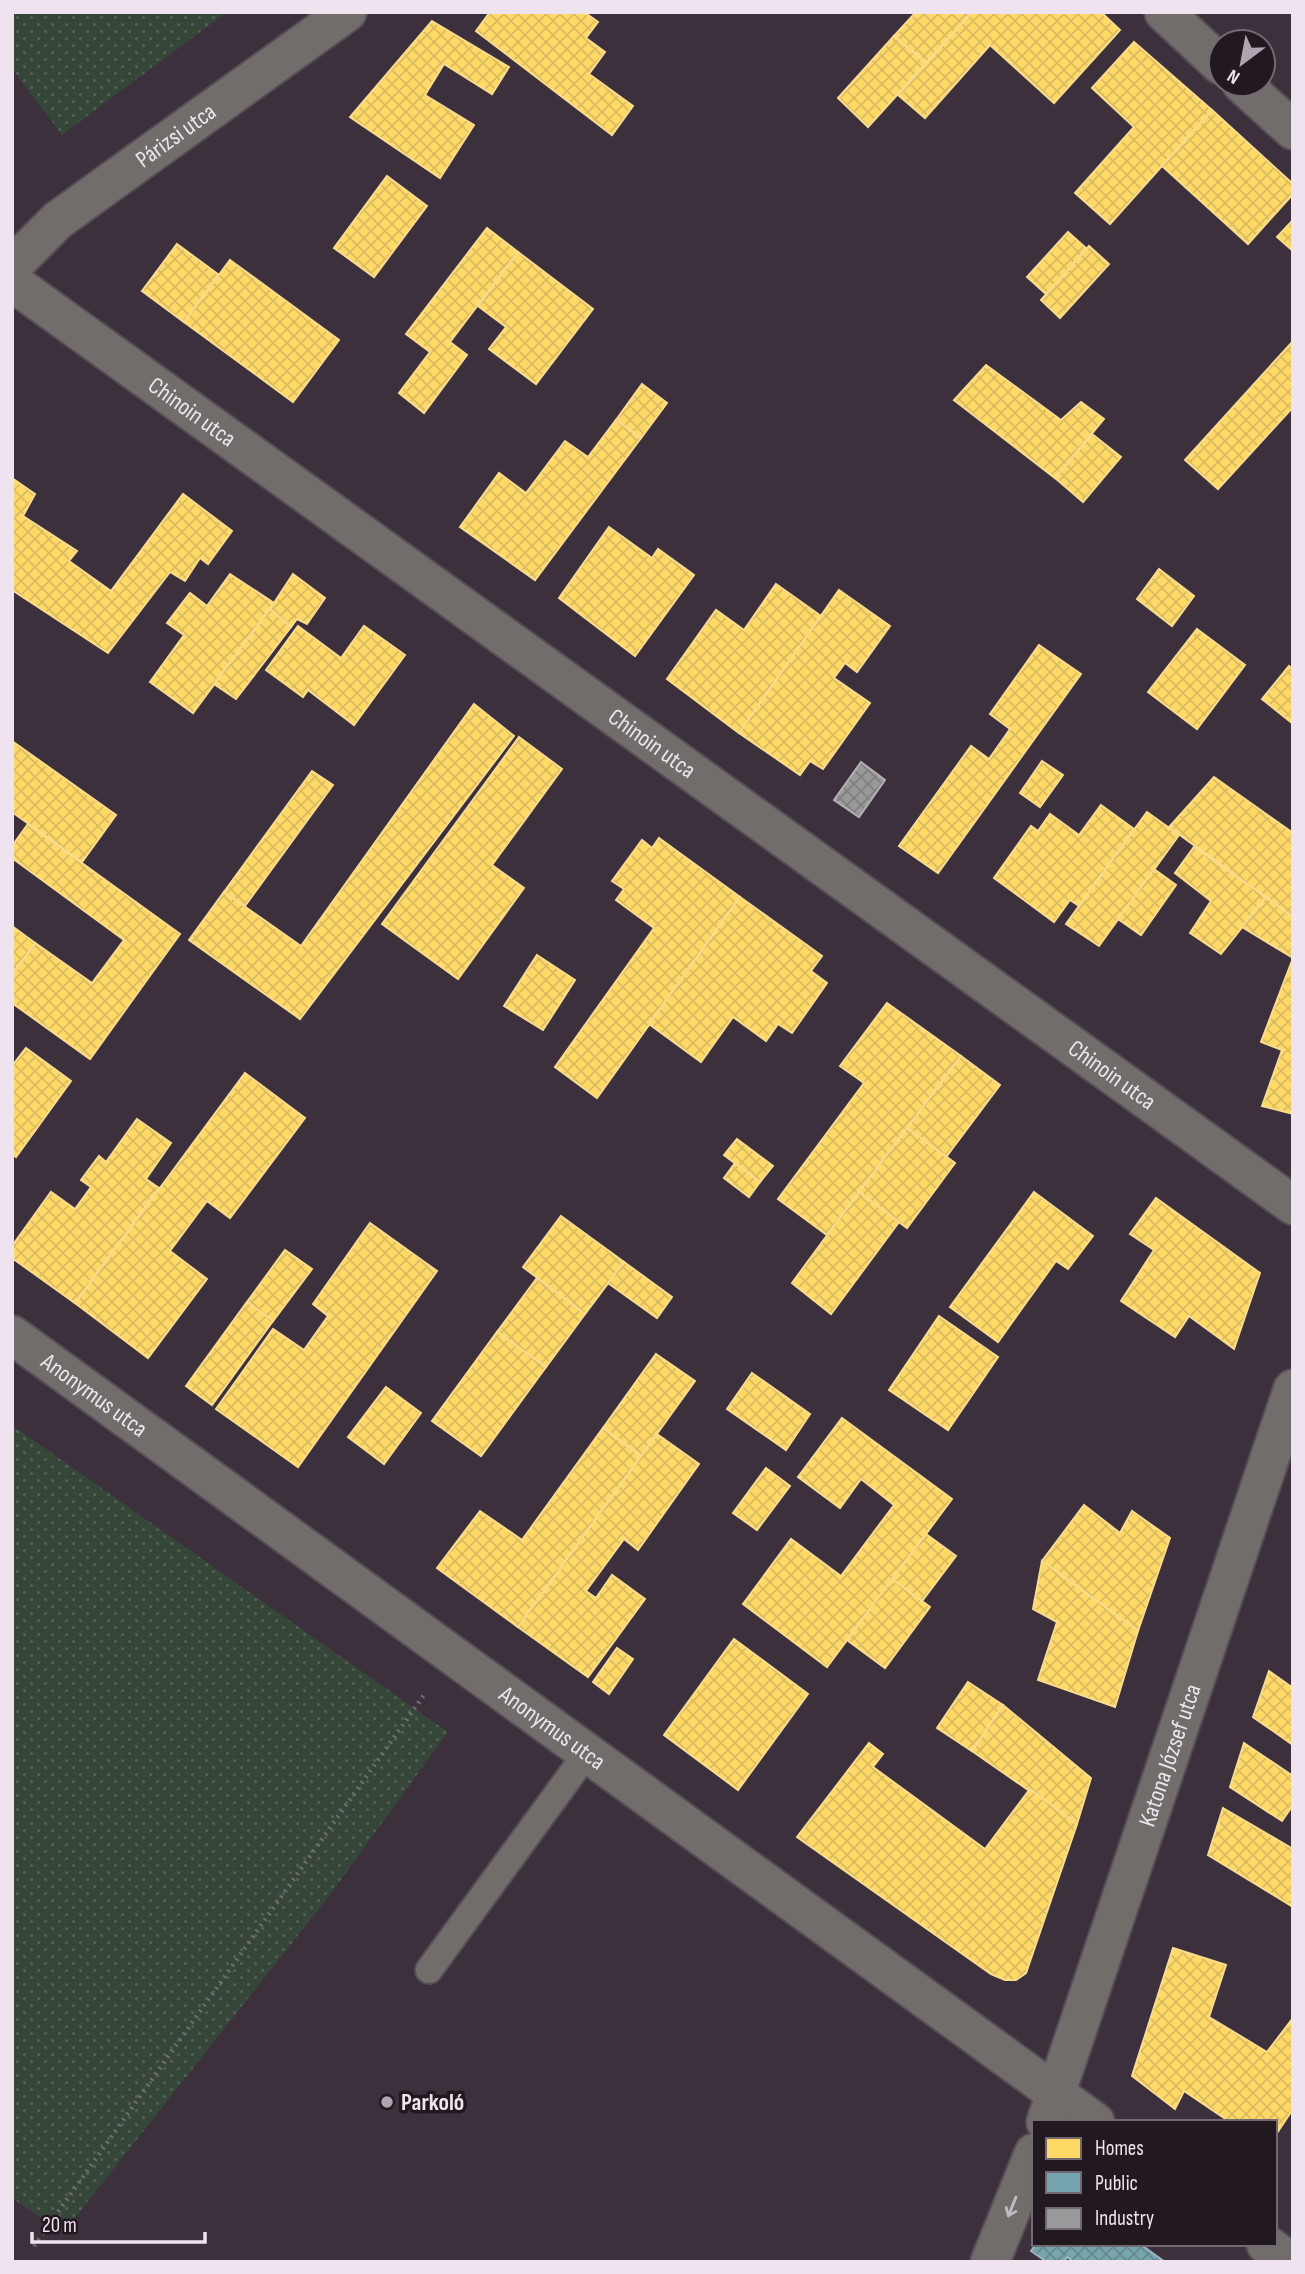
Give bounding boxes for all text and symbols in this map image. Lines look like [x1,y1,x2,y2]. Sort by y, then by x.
north arrow [1207,28,1277,98]
text: N [1223,64,1244,89]
street label: Párizsi utca [130,97,222,174]
street label: Chinoin utca [142,371,241,453]
street label: Chinoin utca [602,702,701,785]
street label: Chinoin utca [1062,1034,1161,1116]
street label: Anonymus utca [35,1347,153,1444]
street label: Anonymus utca [493,1679,611,1776]
street label: Katona József utca [1133,1680,1208,1830]
place label: Parkoló [401,2088,464,2117]
marker: Parkoló [379,2094,395,2110]
legend [1032,2120,1277,2246]
text: Homes [1095,2136,1144,2161]
text: Public [1095,2171,1138,2196]
one-way arrow [1004,2196,1017,2218]
scale bar [32,2200,205,2244]
text: Industry [1095,2206,1154,2231]
text: 20 m [42,2213,77,2238]

